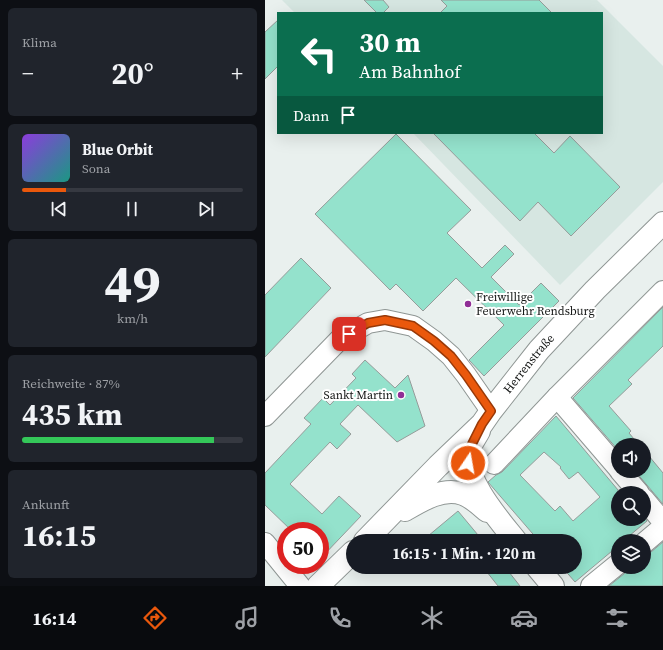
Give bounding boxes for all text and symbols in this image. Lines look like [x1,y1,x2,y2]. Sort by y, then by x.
text: 30 m [359,23,421,61]
icon: left [293,28,345,80]
text: Klima [22,34,57,51]
text: 20° [111,53,154,94]
text: − [22,58,34,88]
text: + [231,58,243,88]
text: Am Bahnhof [359,59,461,84]
icon: arrive [337,104,359,126]
text: Dann [293,105,329,126]
text: Blue Orbit [82,139,153,160]
text: Sona [82,160,110,177]
icon: previous [48,198,70,220]
icon: pause [121,198,143,220]
icon: next [195,198,217,220]
text: 49 [104,248,161,319]
place label: Freiwillige Feuerwehr Rendsburg [476,289,595,319]
marker: Freiwillige Feuerwehr Rendsburg [463,299,473,309]
text: km/h [117,310,148,327]
pin [332,317,366,351]
icon: arrive [338,323,360,345]
street label: Herrenstraße [500,331,558,397]
text: Reichweite · 87% [22,375,120,392]
place label: Sankt Martin [324,387,393,403]
marker: Sankt Martin [396,390,406,400]
text: 435 km [22,394,122,435]
map controls [611,438,651,574]
button: sound [611,438,651,478]
position arrow [447,442,489,484]
button: search [611,486,651,526]
text: Ankunft [22,496,69,513]
text: 16:15 [22,515,96,556]
speed limit sign: 50 [277,522,329,574]
button: layers [611,534,651,574]
text: 16:15 · 1 Min. · 120 m [392,543,536,564]
icon: directions [141,604,169,632]
icon: music [233,604,261,632]
icon: phone [326,604,354,632]
icon: climate [418,604,446,632]
icon: car [510,604,538,632]
icon: filters [603,604,631,632]
text: 16:14 [32,606,77,631]

